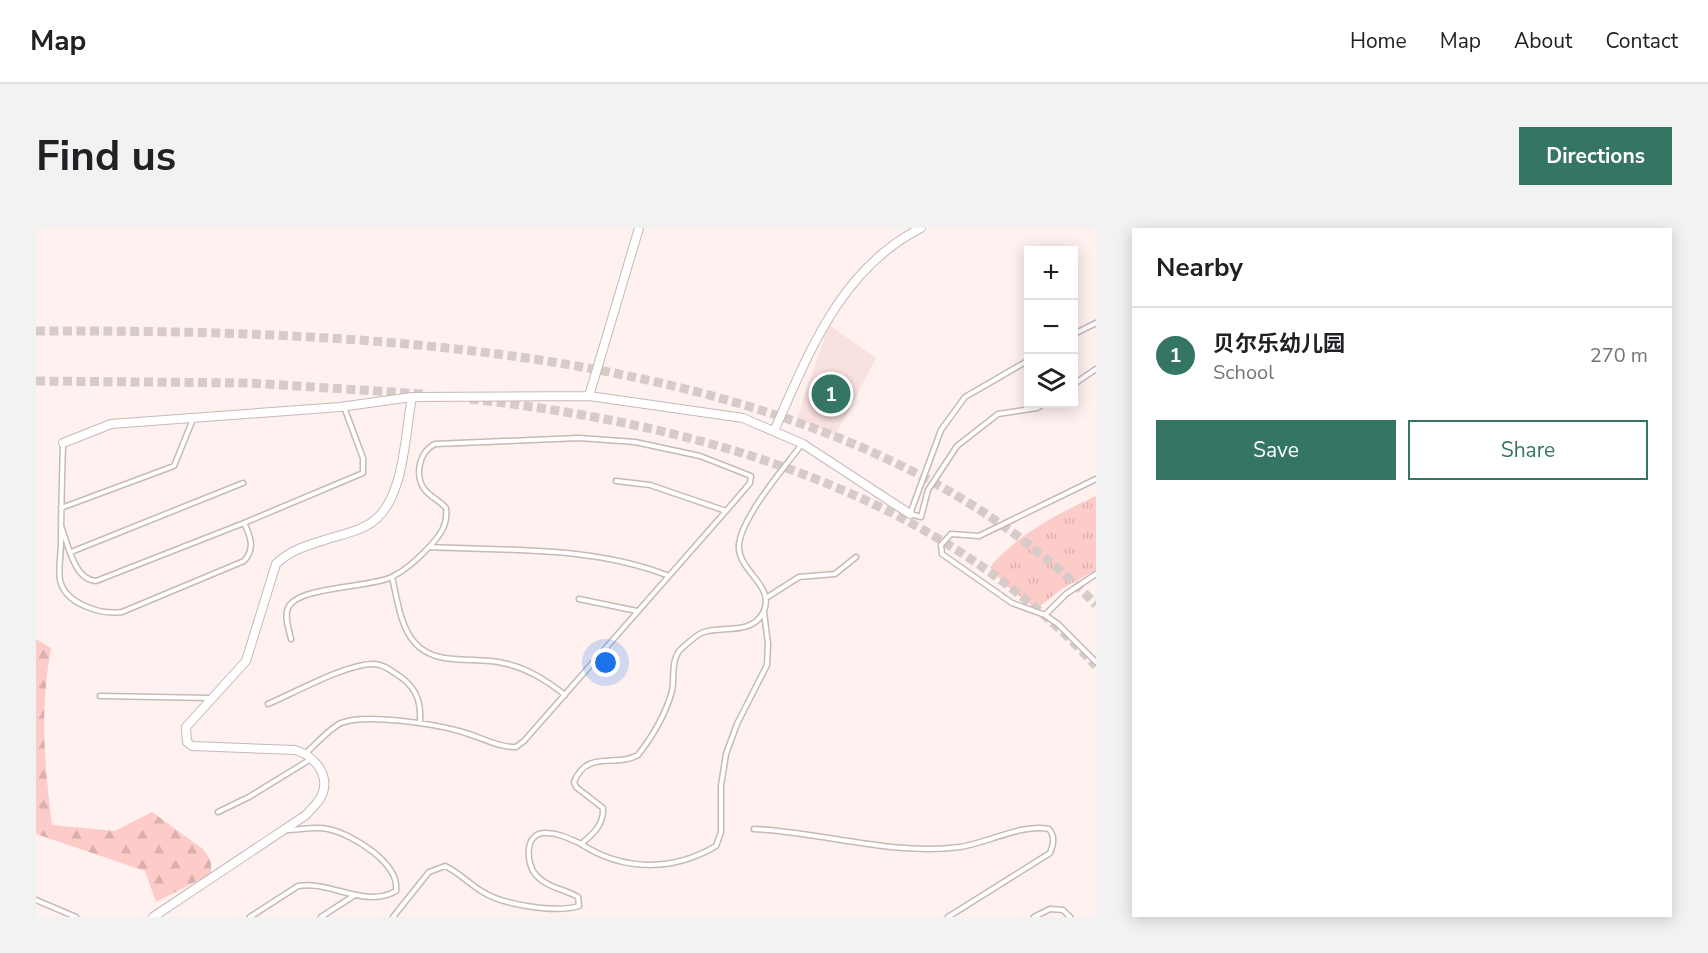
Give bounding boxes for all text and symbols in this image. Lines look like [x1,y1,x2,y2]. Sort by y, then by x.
text: Map [30,22,86,60]
text: Home [1350,27,1407,55]
text: Map [1440,27,1481,55]
text: About [1514,27,1572,55]
text: Contact [1605,27,1678,55]
button: Directions [1519,127,1672,185]
text: Find us [36,128,176,185]
map controls [1024,246,1078,408]
button: + [1024,246,1078,300]
text: Nearby [1156,250,1243,285]
button: − [1024,300,1078,354]
text: 贝尔乐幼儿园 [1213,329,1345,359]
text: 1 [1170,342,1182,369]
text: 270 m [1590,342,1648,369]
button: layers [1024,354,1078,408]
text: School [1213,359,1274,386]
pin: 1 [812,372,850,416]
button: Save [1156,420,1396,480]
button: Share [1408,420,1648,480]
your location [591,648,620,677]

